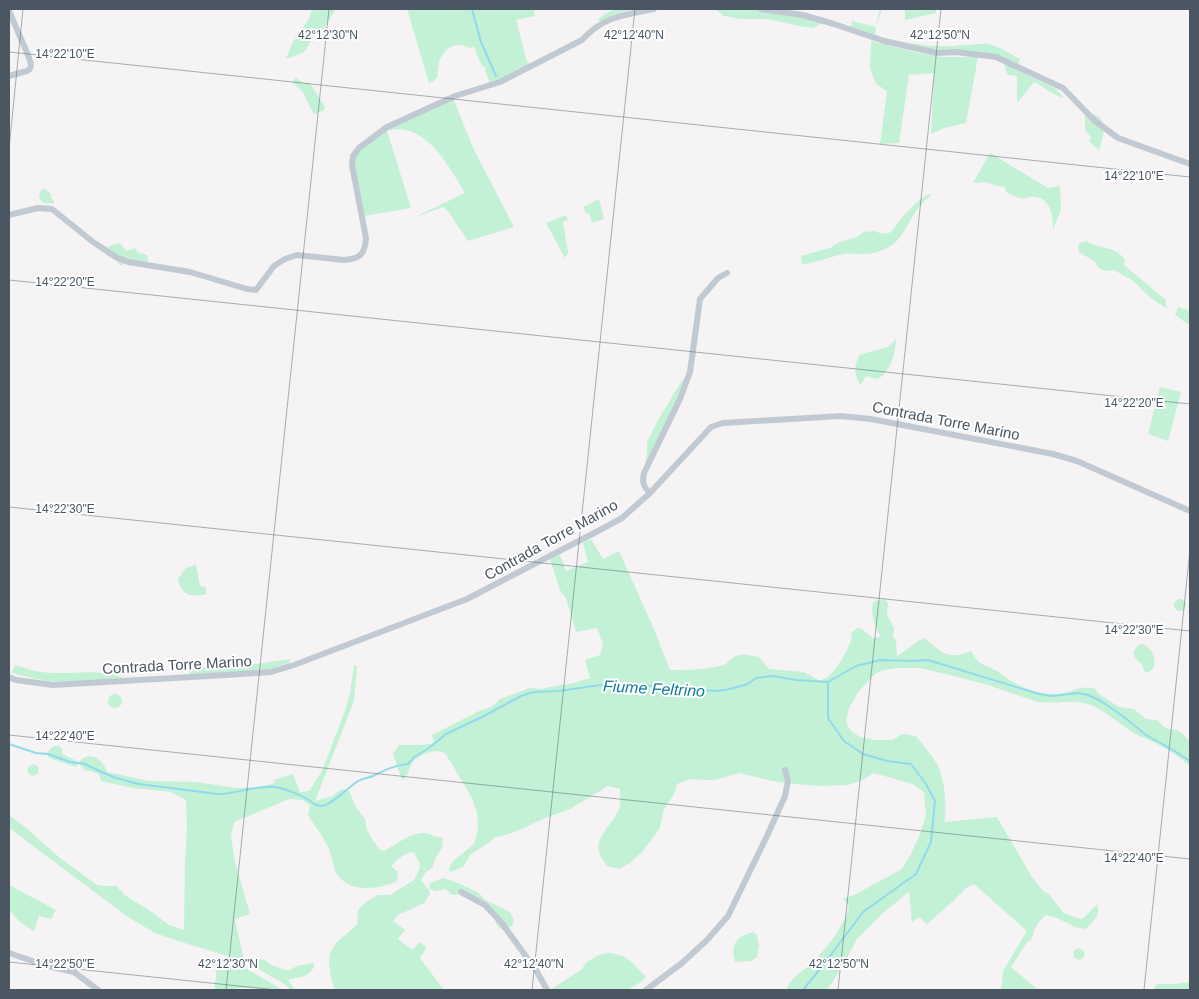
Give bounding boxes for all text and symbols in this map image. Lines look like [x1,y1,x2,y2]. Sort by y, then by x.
text: 42°12'30"N [298,28,358,42]
text: 42°12'40"N [604,28,664,42]
text: 42°12'50"N [910,28,970,42]
text: 14°22'10"E [35,47,95,61]
text: 14°22'10"E [1104,169,1164,183]
text: 14°22'20"E [35,275,95,289]
text: 14°22'20"E [1104,396,1164,410]
street label: Contrada Torre Marino [871,398,1021,443]
street label: Contrada Torre Marino [481,496,620,583]
text: 14°22'30"E [35,502,95,516]
text: 14°22'30"E [1104,623,1164,637]
street label: Contrada Torre Marino [102,652,252,677]
water label: Fiume Feltrino [602,677,706,700]
text: 14°22'40"E [35,729,95,743]
text: 14°22'40"E [1104,851,1164,865]
text: 14°22'50"E [35,957,95,971]
text: 42°12'30"N [198,957,258,971]
text: 42°12'40"N [504,957,564,971]
text: 42°12'50"N [809,957,869,971]

